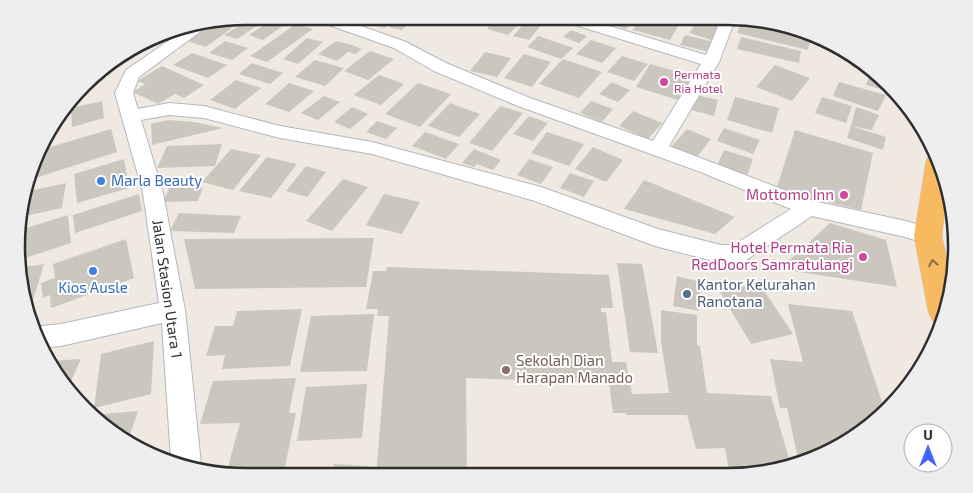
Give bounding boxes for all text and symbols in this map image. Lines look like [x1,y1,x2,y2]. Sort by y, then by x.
place label: Permata Ria Hotel [674,67,723,95]
marker: Permata Ria Hotel [658,76,670,88]
place label: Marla Beauty [111,171,202,189]
marker: Marla Beauty [95,175,107,187]
place label: Mottomo Inn [746,185,834,203]
marker: Mottomo Inn [838,189,850,201]
street label: Jalan Stasion Utara 1 [149,218,187,359]
place label: Hotel Permata Ria RedDoors Samratulangi [691,238,853,273]
marker: Hotel Permata Ria RedDoors Samratulangi [857,251,869,263]
one-way arrow [928,259,938,268]
marker: Kios Ausle [87,265,99,277]
place label: Kantor Kelurahan Ranotana [697,275,816,310]
place label: Kios Ausle [58,278,128,296]
marker: Kantor Kelurahan Ranotana [681,288,693,300]
place label: Sekolah Dian Harapan Manado [516,351,633,386]
marker: Sekolah Dian Harapan Manado [500,364,512,376]
north arrow [903,423,953,473]
text: U [923,426,933,443]

